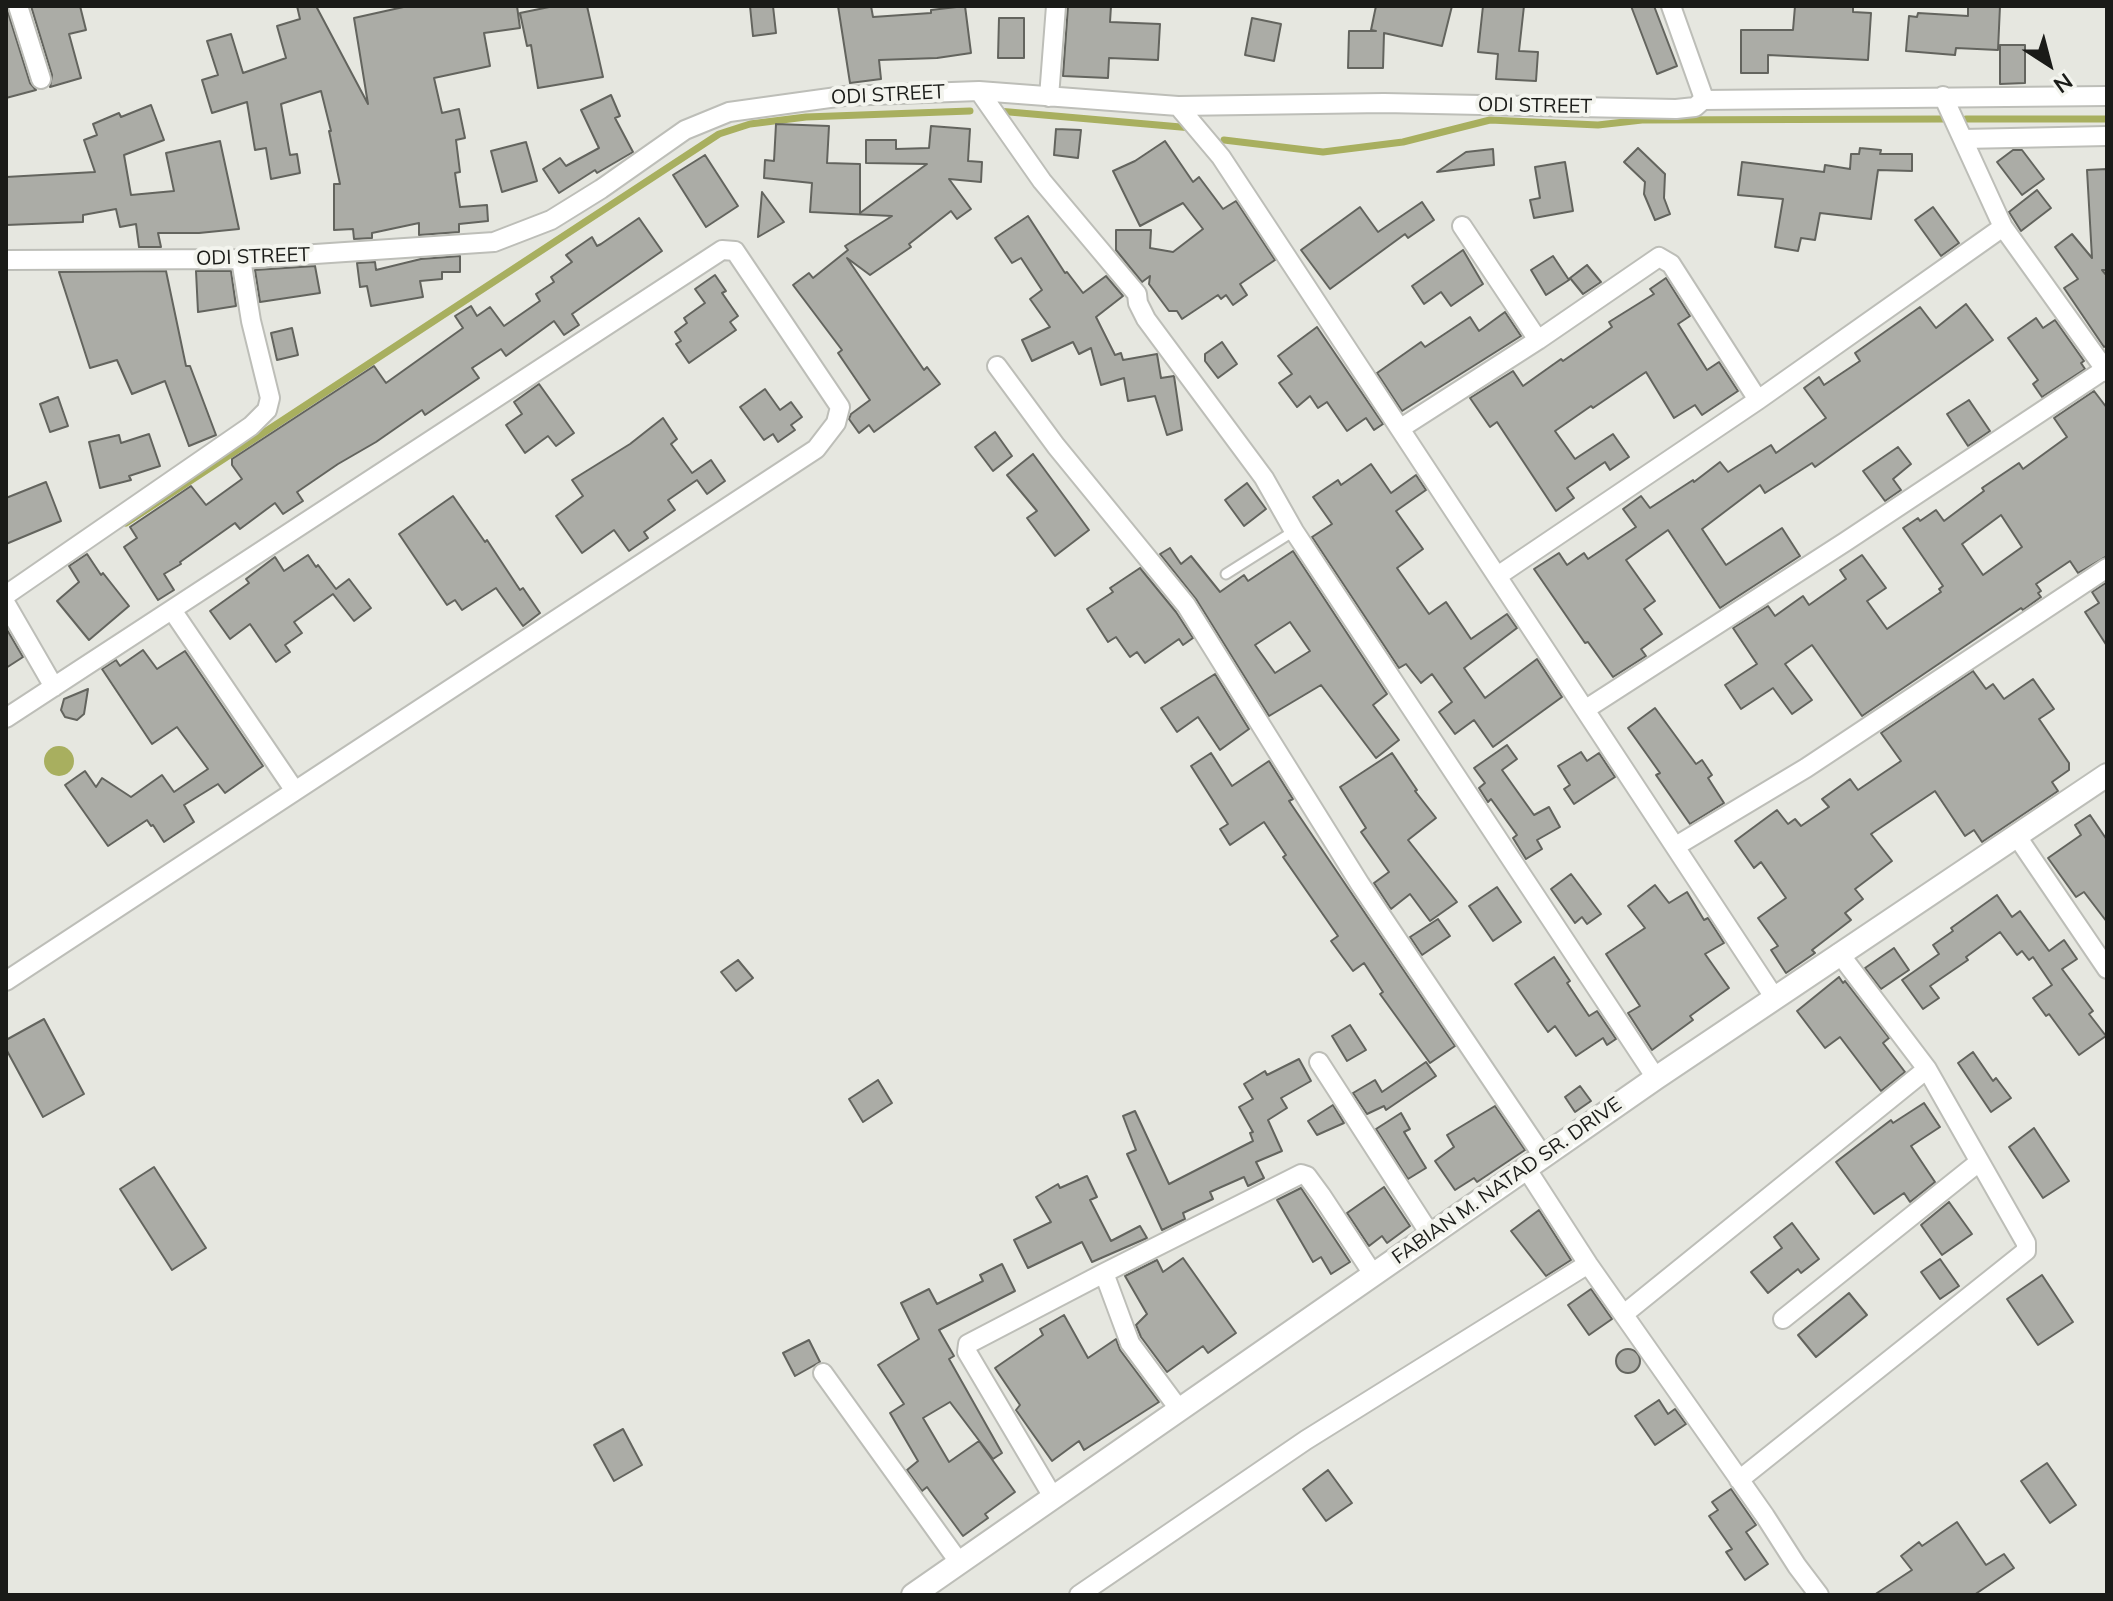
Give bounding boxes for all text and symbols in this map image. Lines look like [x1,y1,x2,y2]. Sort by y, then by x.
north arrow [2009,24,2089,104]
text: N [2048,67,2078,100]
street label: ODI STREET [830,80,946,110]
street label: ODI STREET [1478,93,1592,119]
street label: ODI STREET [196,243,310,271]
street label: FABIAN M. NATAD SR. DRIVE [1388,1092,1626,1270]

